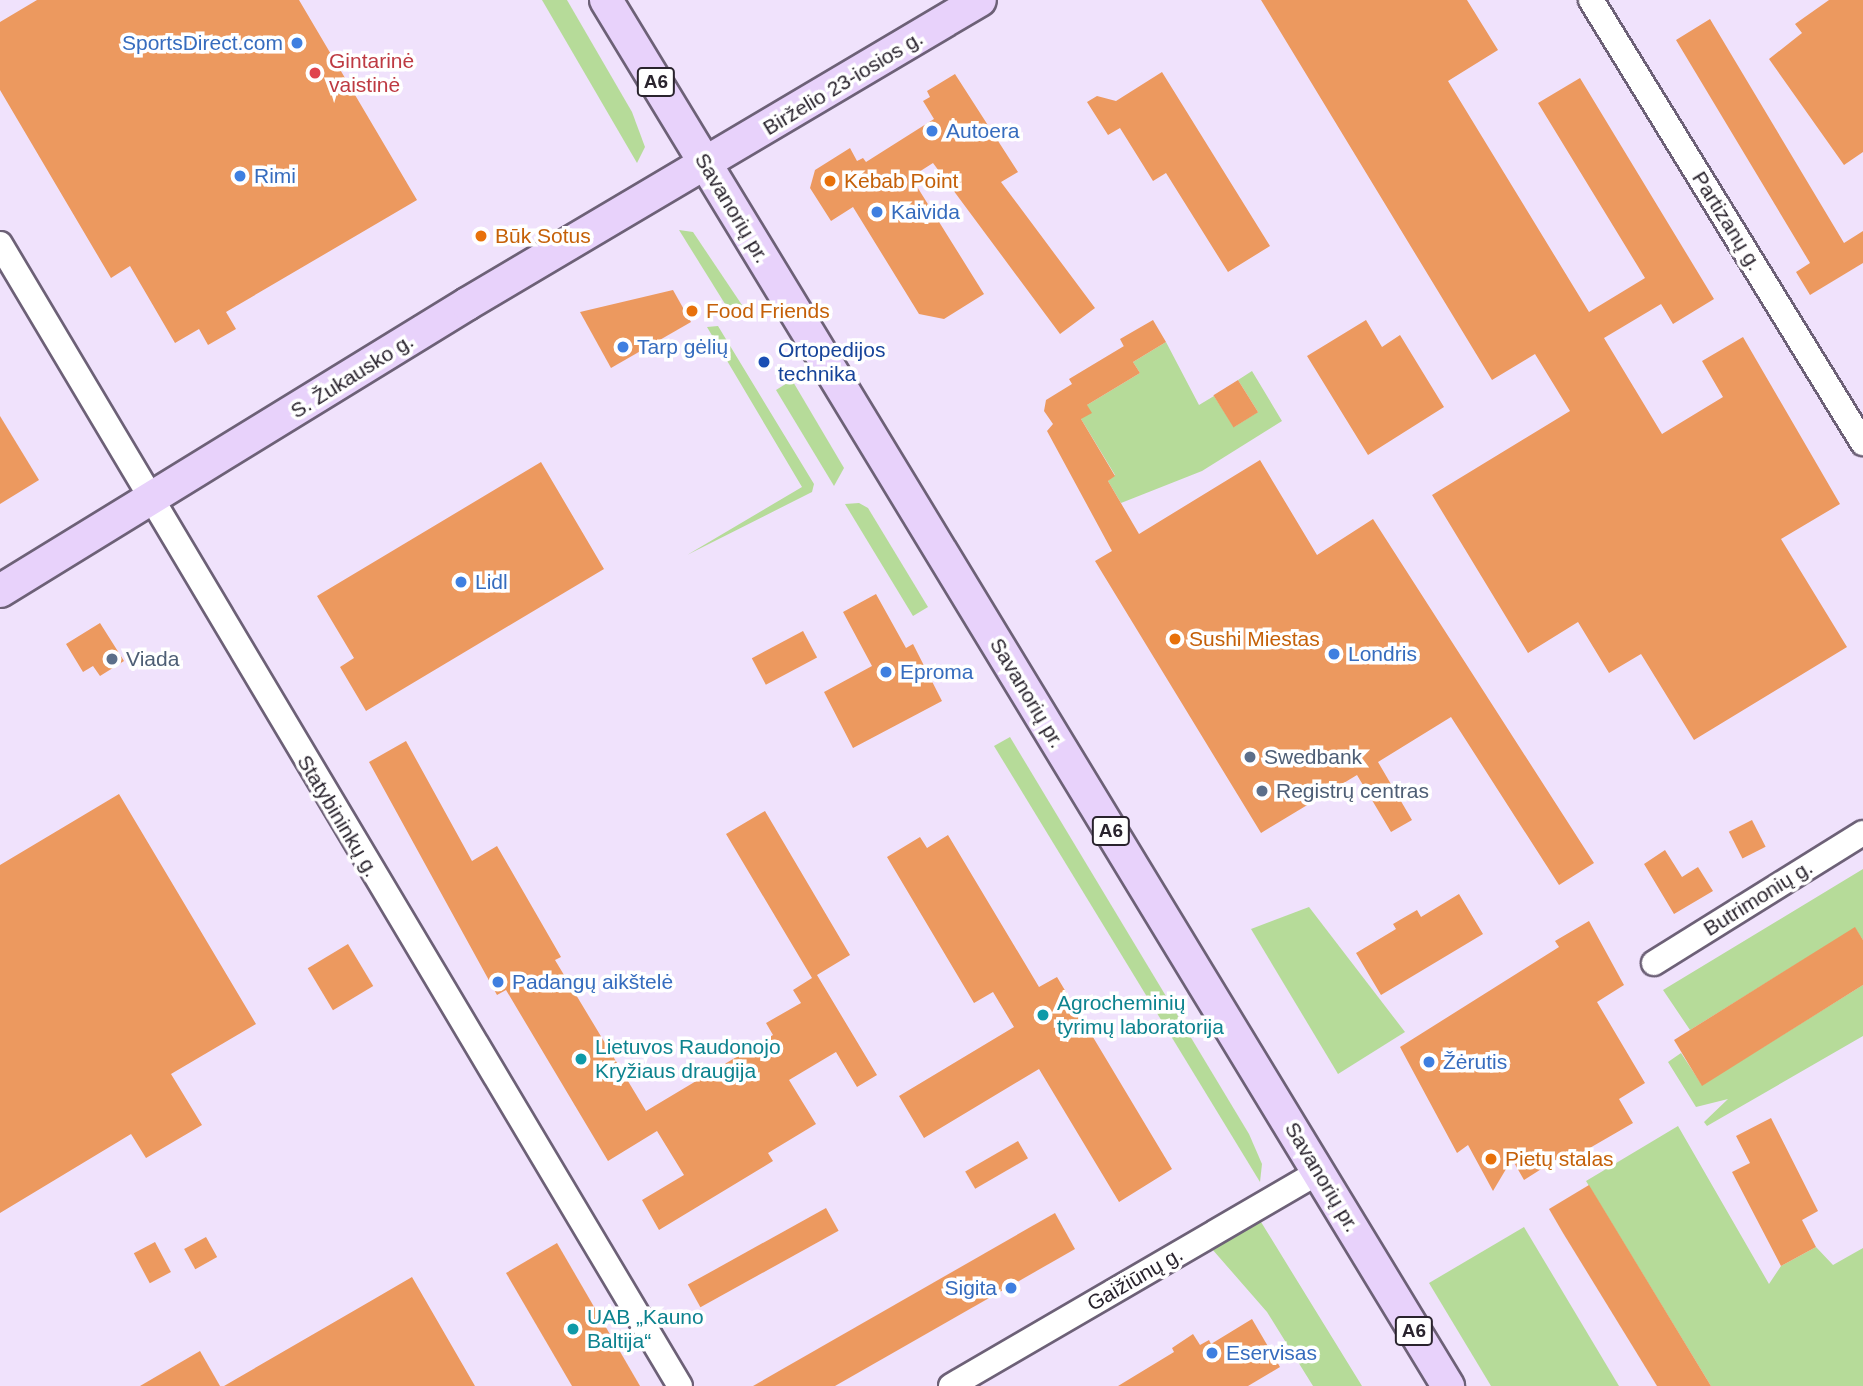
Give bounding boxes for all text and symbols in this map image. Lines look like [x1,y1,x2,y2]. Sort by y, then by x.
street label: Birželio 23-iosios g. [758,25,928,141]
place label: SportsDirect.com [122,30,283,56]
marker: SportsDirect.com [289,35,305,51]
place label: Gintarinė vaistinė [329,48,414,98]
marker: Gintarinė vaistinė [307,65,323,81]
road number: A6 [637,66,675,97]
place label: Autoera [946,118,1020,144]
marker: Autoera [924,123,940,139]
street label: Savanorių pr. [689,148,775,268]
place label: Rimi [254,163,296,189]
street label: Partizanų g. [1687,167,1767,275]
marker: Rimi [232,168,248,184]
place label: Kebab Point [844,168,958,194]
marker: Kebab Point [822,173,838,189]
place label: Kaivida [891,199,960,225]
marker: Kaivida [869,204,885,220]
place label: Būk Sotus [495,223,591,249]
marker: Būk Sotus [473,228,489,244]
place label: Food Friends [706,298,830,324]
marker: Food Friends [684,303,700,319]
street label: S. Žukausko g. [286,328,418,424]
place label: Tarp gėlių [637,334,728,360]
place label: Ortopedijos technika [778,337,885,387]
marker: Tarp gėlių [615,339,631,355]
marker: Ortopedijos technika [756,354,772,370]
place label: Lidl [475,569,508,595]
marker: Lidl [453,574,469,590]
place label: Sushi Miestas [1189,626,1320,652]
marker: Sushi Miestas [1167,631,1183,647]
street label: Savanorių pr. [984,633,1070,753]
place label: Londris [1348,641,1417,667]
place label: Viada [126,646,179,672]
marker: Londris [1326,646,1342,662]
marker: Viada [104,651,120,667]
place label: Eproma [900,659,974,685]
marker: Eproma [878,664,894,680]
place label: Swedbank [1264,744,1362,770]
marker: Swedbank [1242,749,1258,765]
street label: Statybininkų g. [292,750,384,882]
place label: Registrų centras [1276,778,1429,804]
marker: Registrų centras [1254,783,1270,799]
road number: A6 [1092,816,1130,846]
street label: Butrimonių g. [1699,855,1817,941]
place label: Padangų aikštelė [512,969,673,995]
marker: Padangų aikštelė [490,974,506,990]
place label: Agrocheminių tyrimų laboratorija [1057,990,1224,1040]
marker: Agrocheminių tyrimų laboratorija [1035,1007,1051,1023]
place label: Lietuvos Raudonojo Kryžiaus draugija [595,1034,781,1084]
place label: Žėrutis [1443,1049,1507,1075]
marker: Lietuvos Raudonojo Kryžiaus draugija [573,1051,589,1067]
marker: Žėrutis [1421,1054,1437,1070]
street label: Savanorių pr. [1279,1117,1365,1237]
place label: Pietų stalas [1505,1146,1614,1172]
marker: Pietų stalas [1483,1151,1499,1167]
street label: Gaižiūnų g. [1083,1242,1187,1316]
place label: Sigita [944,1275,997,1301]
marker: Sigita [1003,1280,1019,1296]
place label: UAB „Kauno Baltija“ [587,1304,704,1354]
road number: A6 [1395,1316,1433,1346]
marker: UAB „Kauno Baltija“ [565,1321,581,1337]
place label: Eservisas [1226,1340,1317,1366]
marker: Eservisas [1204,1345,1220,1361]

